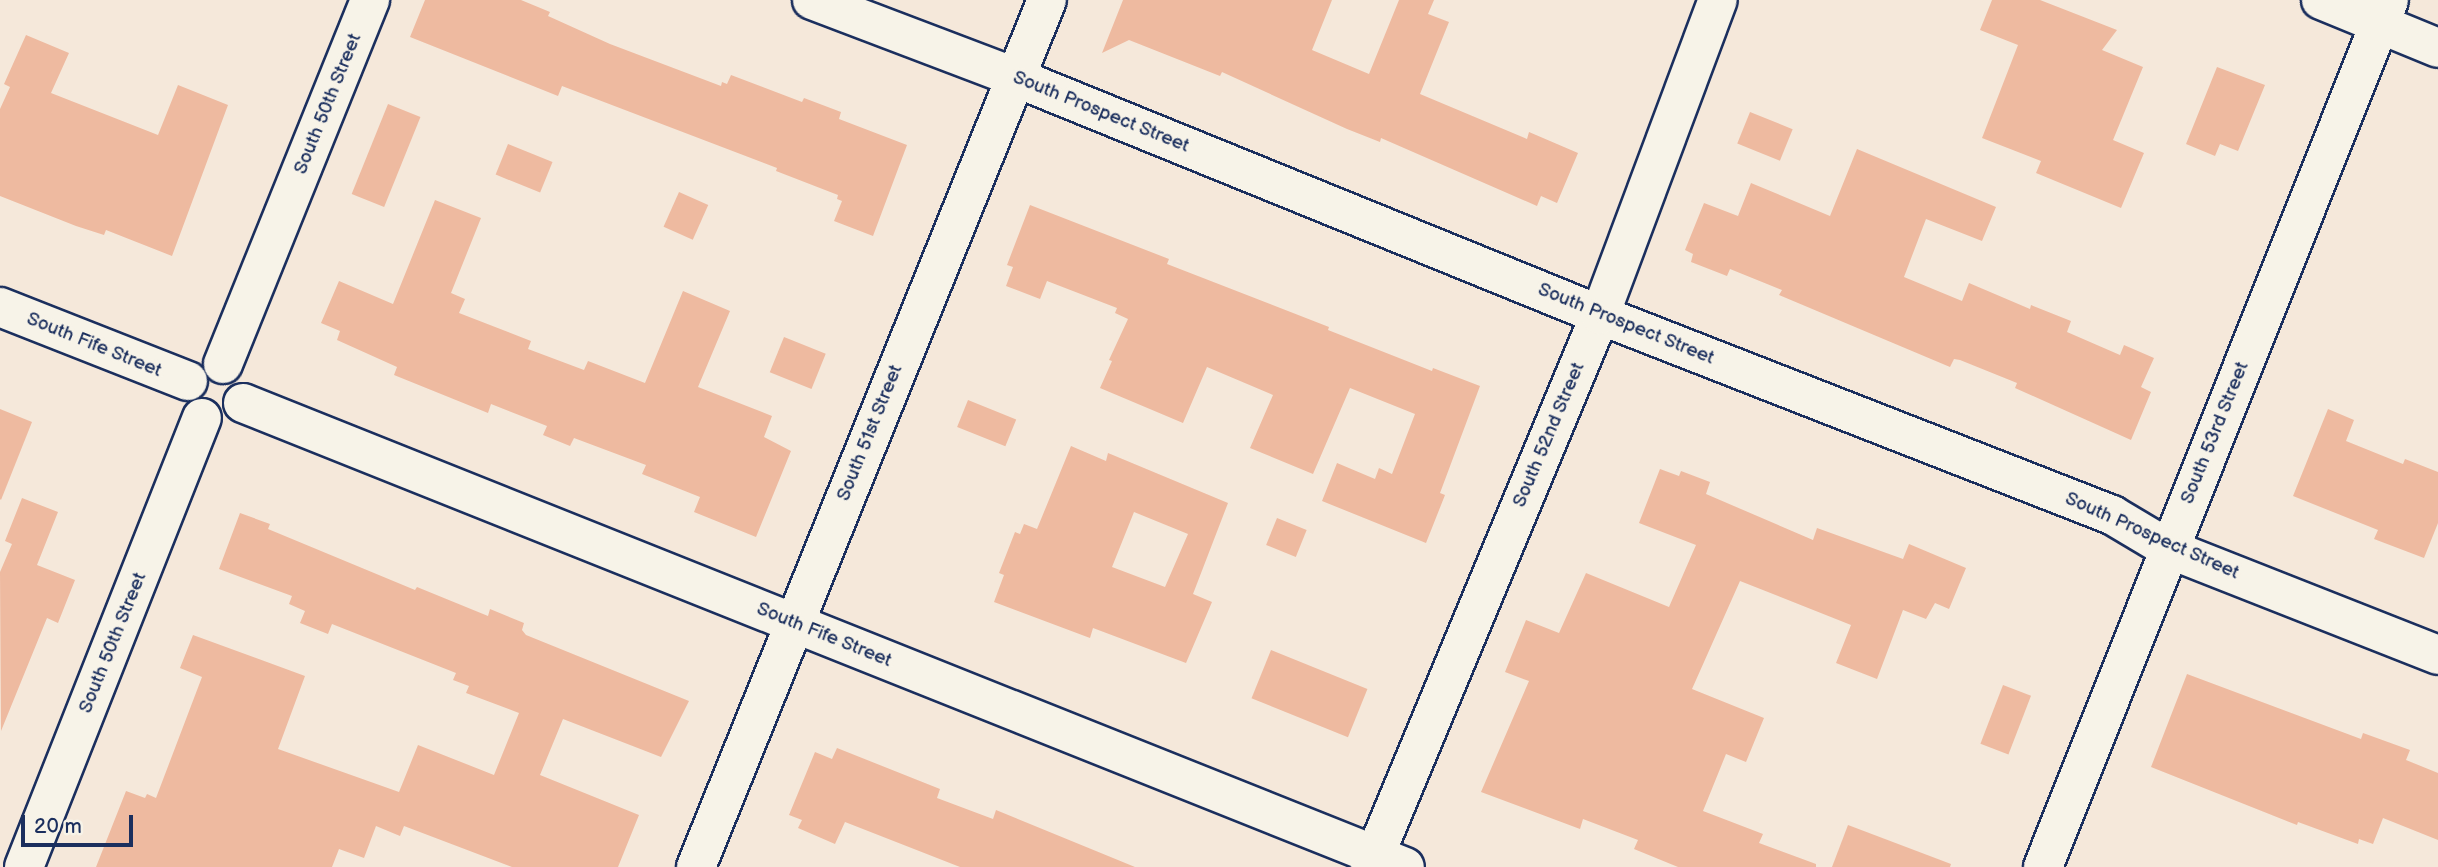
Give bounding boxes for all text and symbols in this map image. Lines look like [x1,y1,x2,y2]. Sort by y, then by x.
street label: South 50th Street [289,30,367,178]
street label: South Prospect Street [1009,66,1193,158]
street label: South Prospect Street [1534,278,1718,370]
street label: South Fife Street [23,308,165,382]
street label: South 52nd Street [1508,359,1590,511]
street label: South 53rd Street [2176,359,2254,507]
street label: South 51st Street [832,362,908,504]
street label: South Prospect Street [2061,487,2243,585]
street label: South 50th Street [74,569,152,717]
street label: South Fife Street [753,598,895,672]
scale bar [24,800,136,844]
text: 20 m [34,814,82,839]

